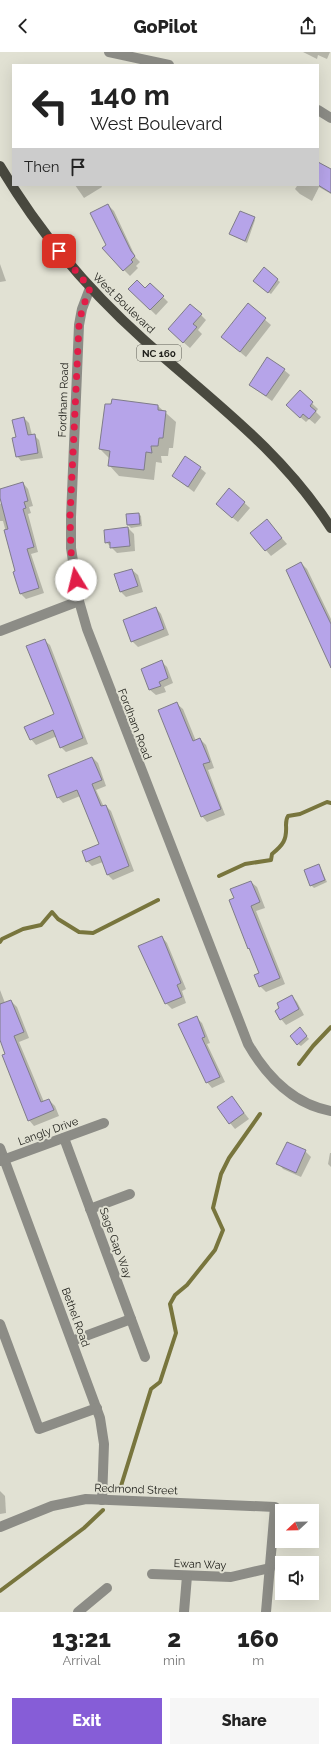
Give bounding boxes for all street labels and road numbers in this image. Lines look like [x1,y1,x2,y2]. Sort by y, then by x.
street label: West Boulevard [90,271,157,336]
road number: NC 160 [137,345,181,361]
street label: Fordham Road [56,362,71,438]
street label: Fordham Road [115,687,154,762]
street label: Langly Drive [16,1114,81,1148]
street label: Sage Gap Way [97,1206,134,1280]
street label: Bethel Road [59,1286,92,1349]
street label: Redmond Street [94,1482,178,1497]
street label: Ewan Way [173,1557,227,1572]

